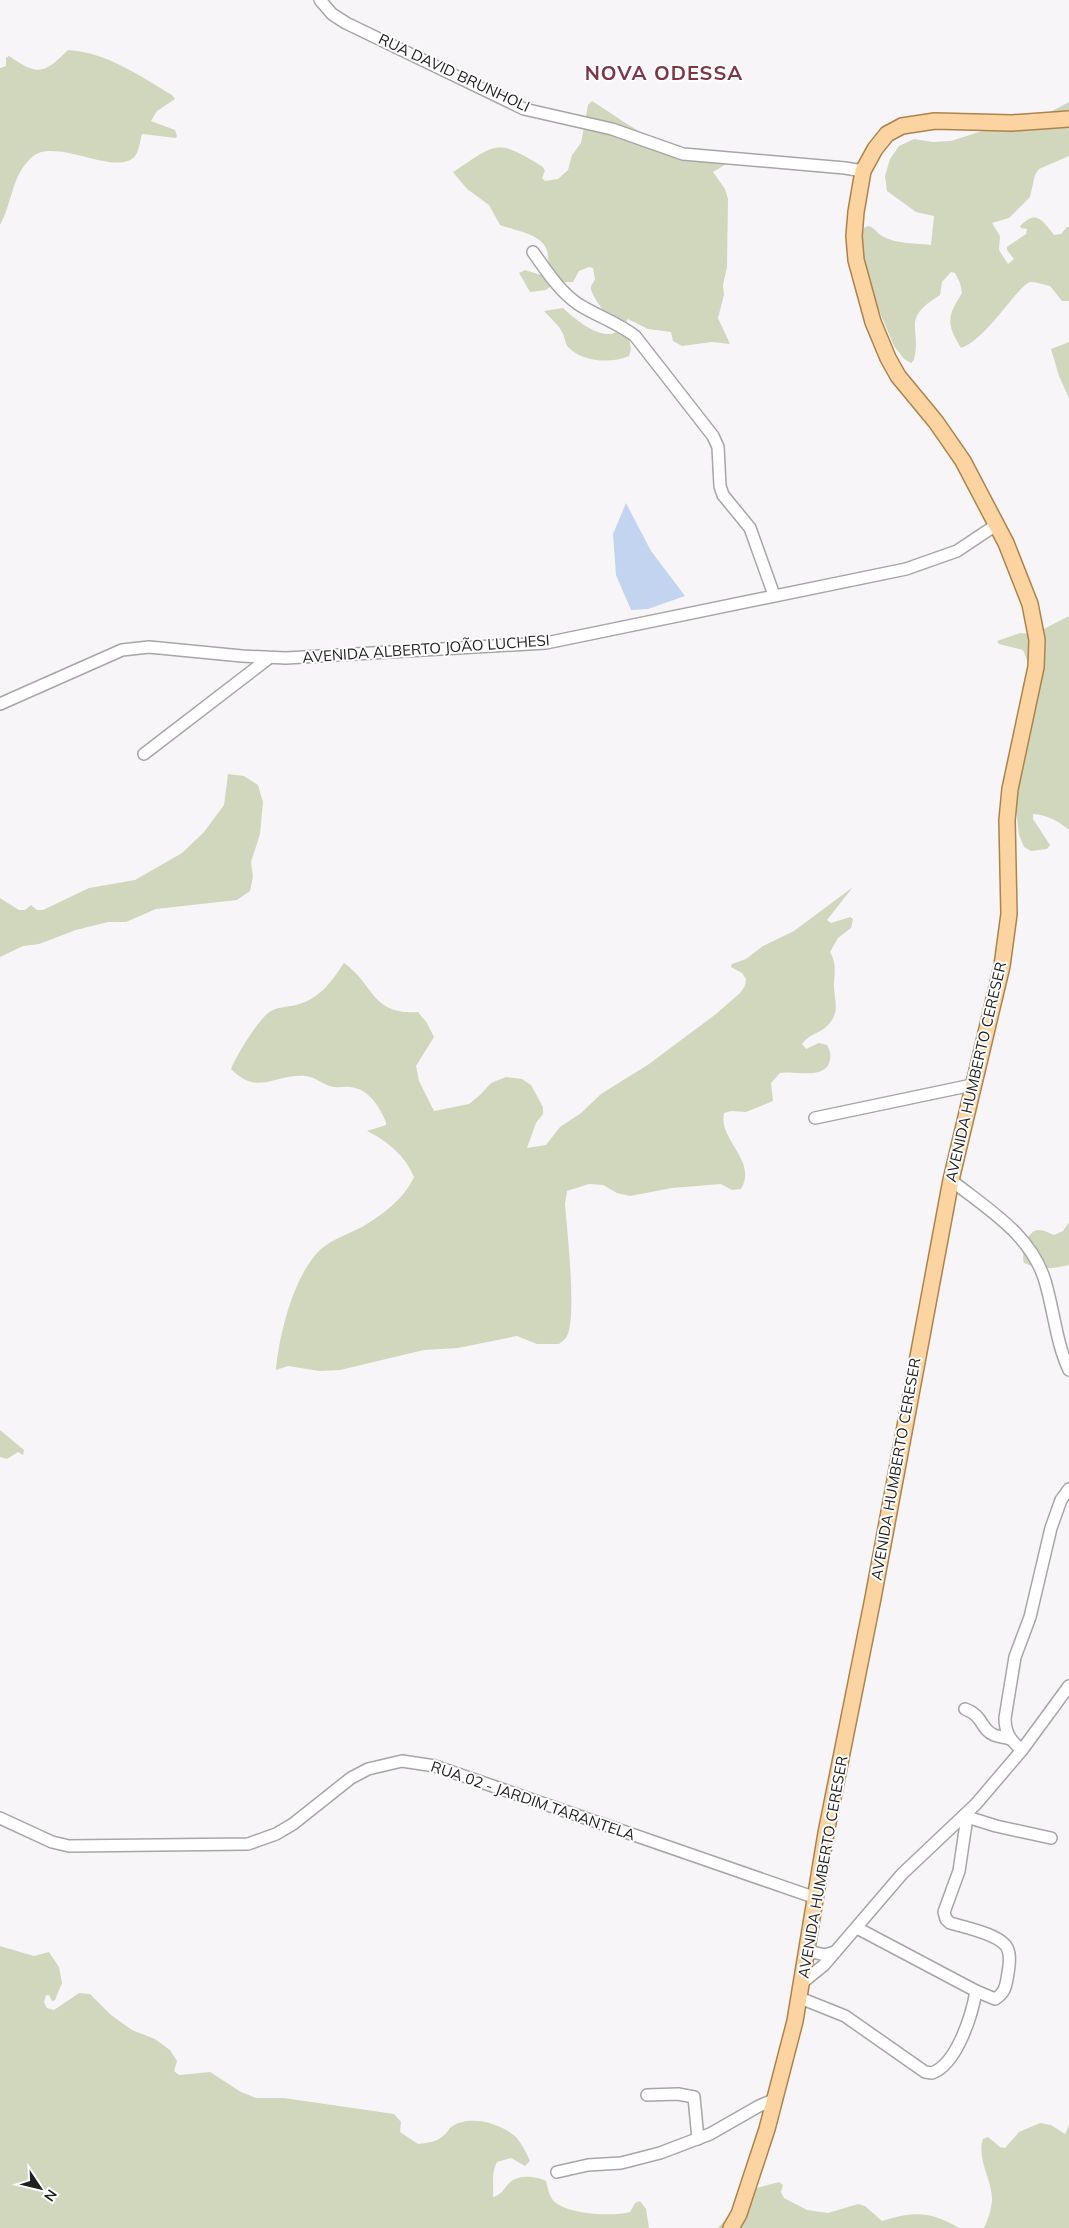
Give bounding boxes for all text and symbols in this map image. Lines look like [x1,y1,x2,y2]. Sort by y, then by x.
street label: RUA DAVID BRUNHOLI [376,29,533,116]
district label: NOVA ODESSA [585,60,743,85]
street label: AVENIDA ALBERTO JOÃO LUCHESI [302,630,550,667]
street label: AVENIDA HUMBERTO CERESER [941,960,1010,1184]
street label: AVENIDA HUMBERTO CERESER [867,1356,924,1582]
street label: AVENIDA HUMBERTO CERESER [794,1754,851,1980]
street label: RUA 02 - JARDIM TARANTELA [429,1757,638,1844]
north arrow [15,2163,65,2213]
text: N [40,2186,61,2205]

